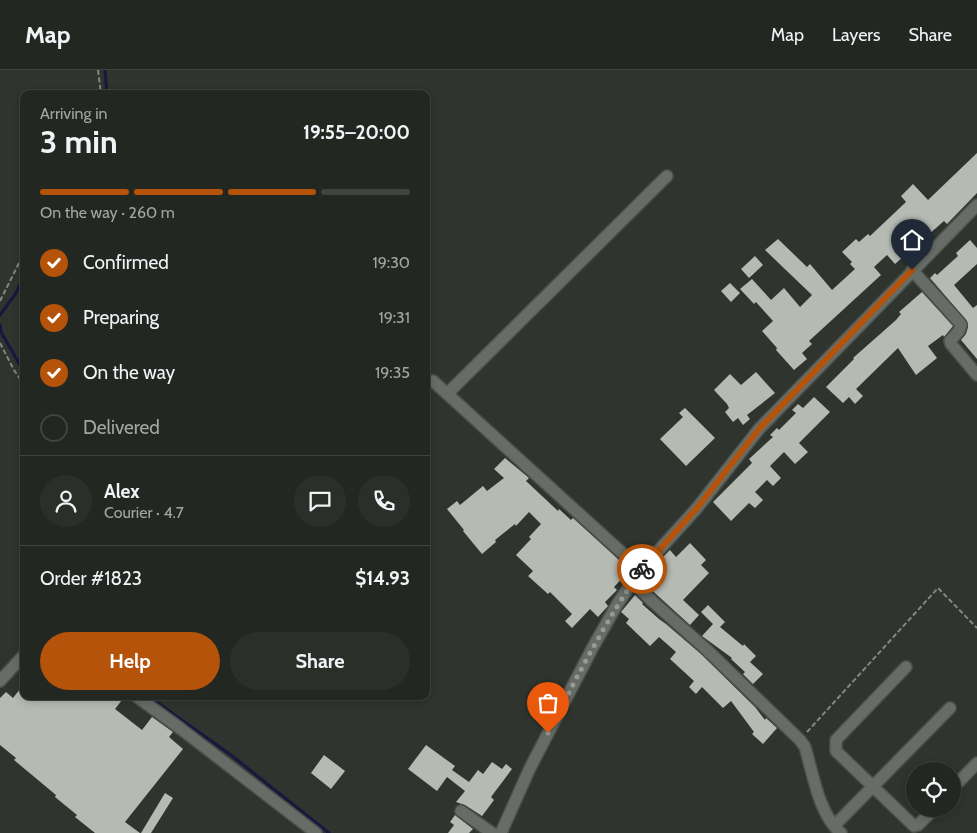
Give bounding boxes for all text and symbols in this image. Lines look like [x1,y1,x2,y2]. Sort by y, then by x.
text: Map [25,20,71,49]
text: Map [771,24,804,46]
text: Layers [832,24,881,46]
text: Share [909,24,952,46]
text: Arriving in [40,104,107,123]
text: 19:55–20:00 [303,121,410,144]
text: 3 min [40,122,118,161]
text: On the way · 260 m [40,203,175,222]
pin [891,219,933,270]
icon: home [898,226,926,254]
icon: check [40,249,68,277]
text: Confirmed [83,251,169,274]
text: 19:30 [373,253,410,272]
icon: check [40,304,68,332]
text: Preparing [83,306,159,329]
text: 19:31 [378,308,410,327]
icon: check [40,359,68,387]
text: On the way [83,361,175,384]
text: 19:35 [375,363,410,382]
text: Delivered [83,416,160,439]
button: person [40,475,92,527]
button: chat [294,475,346,527]
button: phone [358,475,410,527]
text: Alex [104,480,140,503]
text: Courier · 4.7 [104,503,184,522]
courier [617,544,667,594]
icon: bike [628,555,656,583]
text: Order #1823 [40,567,142,590]
text: $14.93 [355,567,410,590]
button: Help [40,632,220,690]
button: Share [230,632,410,690]
pin [527,682,569,733]
icon: bag [534,689,562,717]
map controls [906,762,961,817]
button: locate [906,762,961,817]

